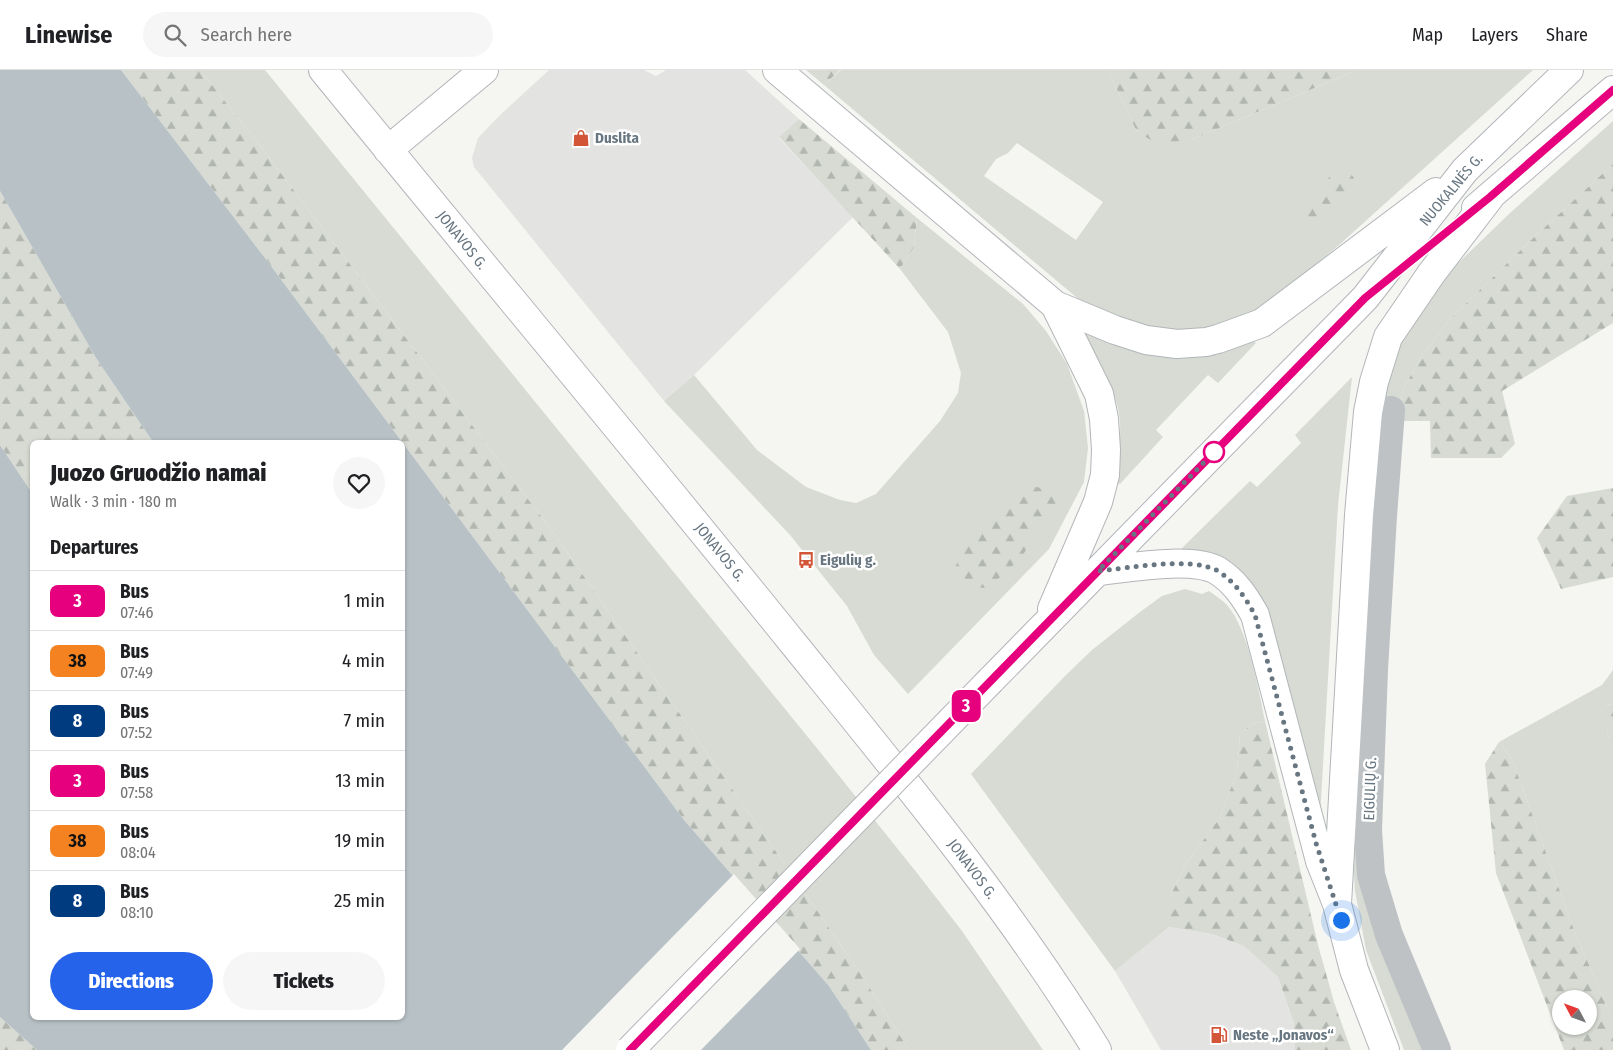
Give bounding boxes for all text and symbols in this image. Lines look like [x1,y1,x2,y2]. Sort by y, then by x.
search box [143,12,493,57]
text: Linewise [25,21,113,49]
icon: search [161,21,189,49]
text: Search here [201,23,292,46]
text: Map [1412,24,1443,46]
text: Layers [1471,24,1518,46]
text: Share [1546,24,1588,46]
shop icon: Duslita [571,128,591,148]
place label: Duslita [595,129,639,147]
street label: NUOKALNĖS G. [1416,150,1486,230]
street label: JONAVOS G. [433,207,491,273]
unlabelled marker [1203,441,1225,463]
button: heart [333,457,385,509]
text: Juozo Gruodžio namai [50,459,266,487]
text: Walk · 3 min · 180 m [50,492,177,511]
street label: JONAVOS G. [691,519,749,585]
text: Departures [50,536,138,559]
bus stop icon: Eigulių g. [796,550,816,570]
place label: Eigulių g. [820,551,876,569]
text: Bus [120,580,149,603]
text: 1 min [344,589,385,612]
text: 3 [73,590,82,612]
text: 07:46 [120,603,154,622]
text: Bus [120,640,149,663]
text: 4 min [342,649,385,672]
text: 38 [68,650,87,672]
text: 07:49 [120,663,153,682]
line badge: 3 [950,690,982,722]
text: 3 [962,695,970,717]
text: Bus [120,700,149,723]
text: 7 min [343,709,385,732]
text: 8 [73,710,82,732]
text: 07:52 [120,723,152,742]
street label: EIGULIŲ G. [1360,757,1380,821]
text: Bus [120,760,149,783]
text: 13 min [335,769,385,792]
text: 3 [73,770,82,792]
text: 07:58 [120,783,153,802]
text: Bus [120,820,149,843]
text: 19 min [334,829,385,852]
text: 38 [68,830,87,852]
street label: JONAVOS G. [944,836,1000,902]
text: 08:04 [120,843,156,862]
text: Bus [120,880,149,903]
text: 25 min [334,889,385,912]
text: 8 [73,890,82,912]
text: 08:10 [120,903,154,922]
your location [1329,908,1354,933]
button: Directions [50,952,213,1010]
button: Tickets [223,952,385,1010]
north arrow [1552,990,1598,1035]
map controls [1552,990,1597,1035]
fuel station icon: Neste „Jonavos“ [1209,1025,1229,1045]
place label: Neste „Jonavos“ [1233,1026,1334,1044]

